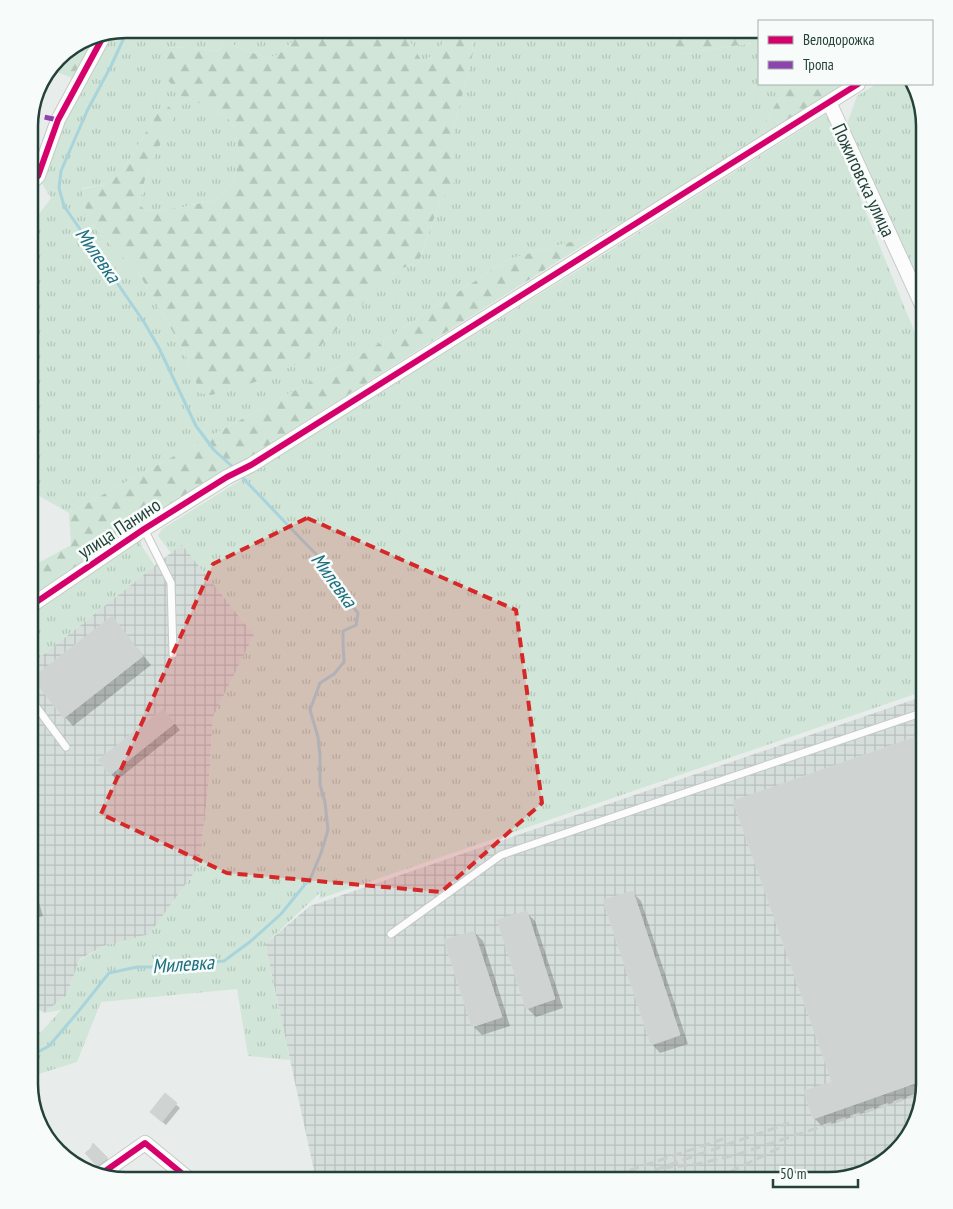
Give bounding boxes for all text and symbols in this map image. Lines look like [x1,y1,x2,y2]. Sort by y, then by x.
legend [758,20,933,85]
text: Велодорожка [803,30,874,49]
text: Тропа [803,55,834,74]
street label: Пожиговска улица [827,119,901,241]
water label: Милевка [70,222,127,289]
street label: улица Панино [73,492,165,564]
water label: Милевка [305,547,363,613]
water label: Милевка [151,949,216,979]
scale bar [773,1156,858,1188]
text: 50 m [780,1164,806,1183]

